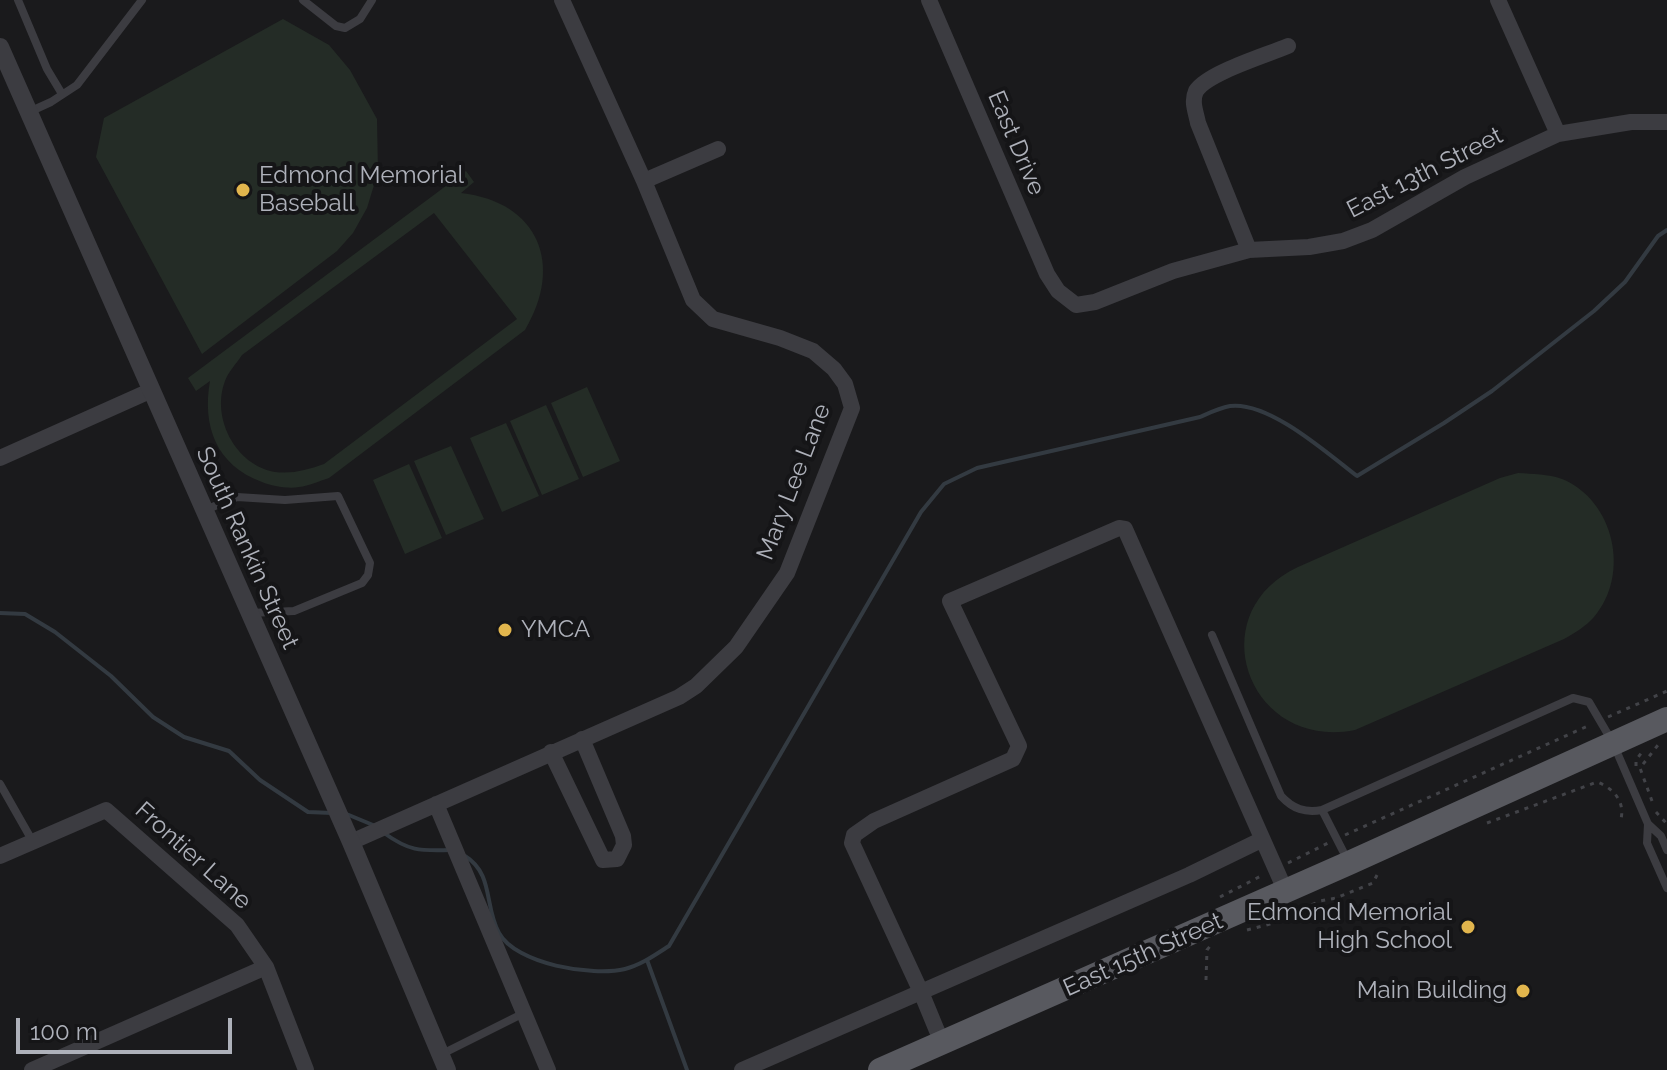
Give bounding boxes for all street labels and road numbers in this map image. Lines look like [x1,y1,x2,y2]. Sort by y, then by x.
street label: East Drive [981,86,1051,200]
street label: East 13th Street [1342,121,1508,225]
street label: Mary Lee Lane [751,400,837,564]
street label: South Rankin Street [189,442,305,654]
street label: Frontier Lane [129,796,257,916]
street label: East 15th Street [1059,907,1227,1003]

